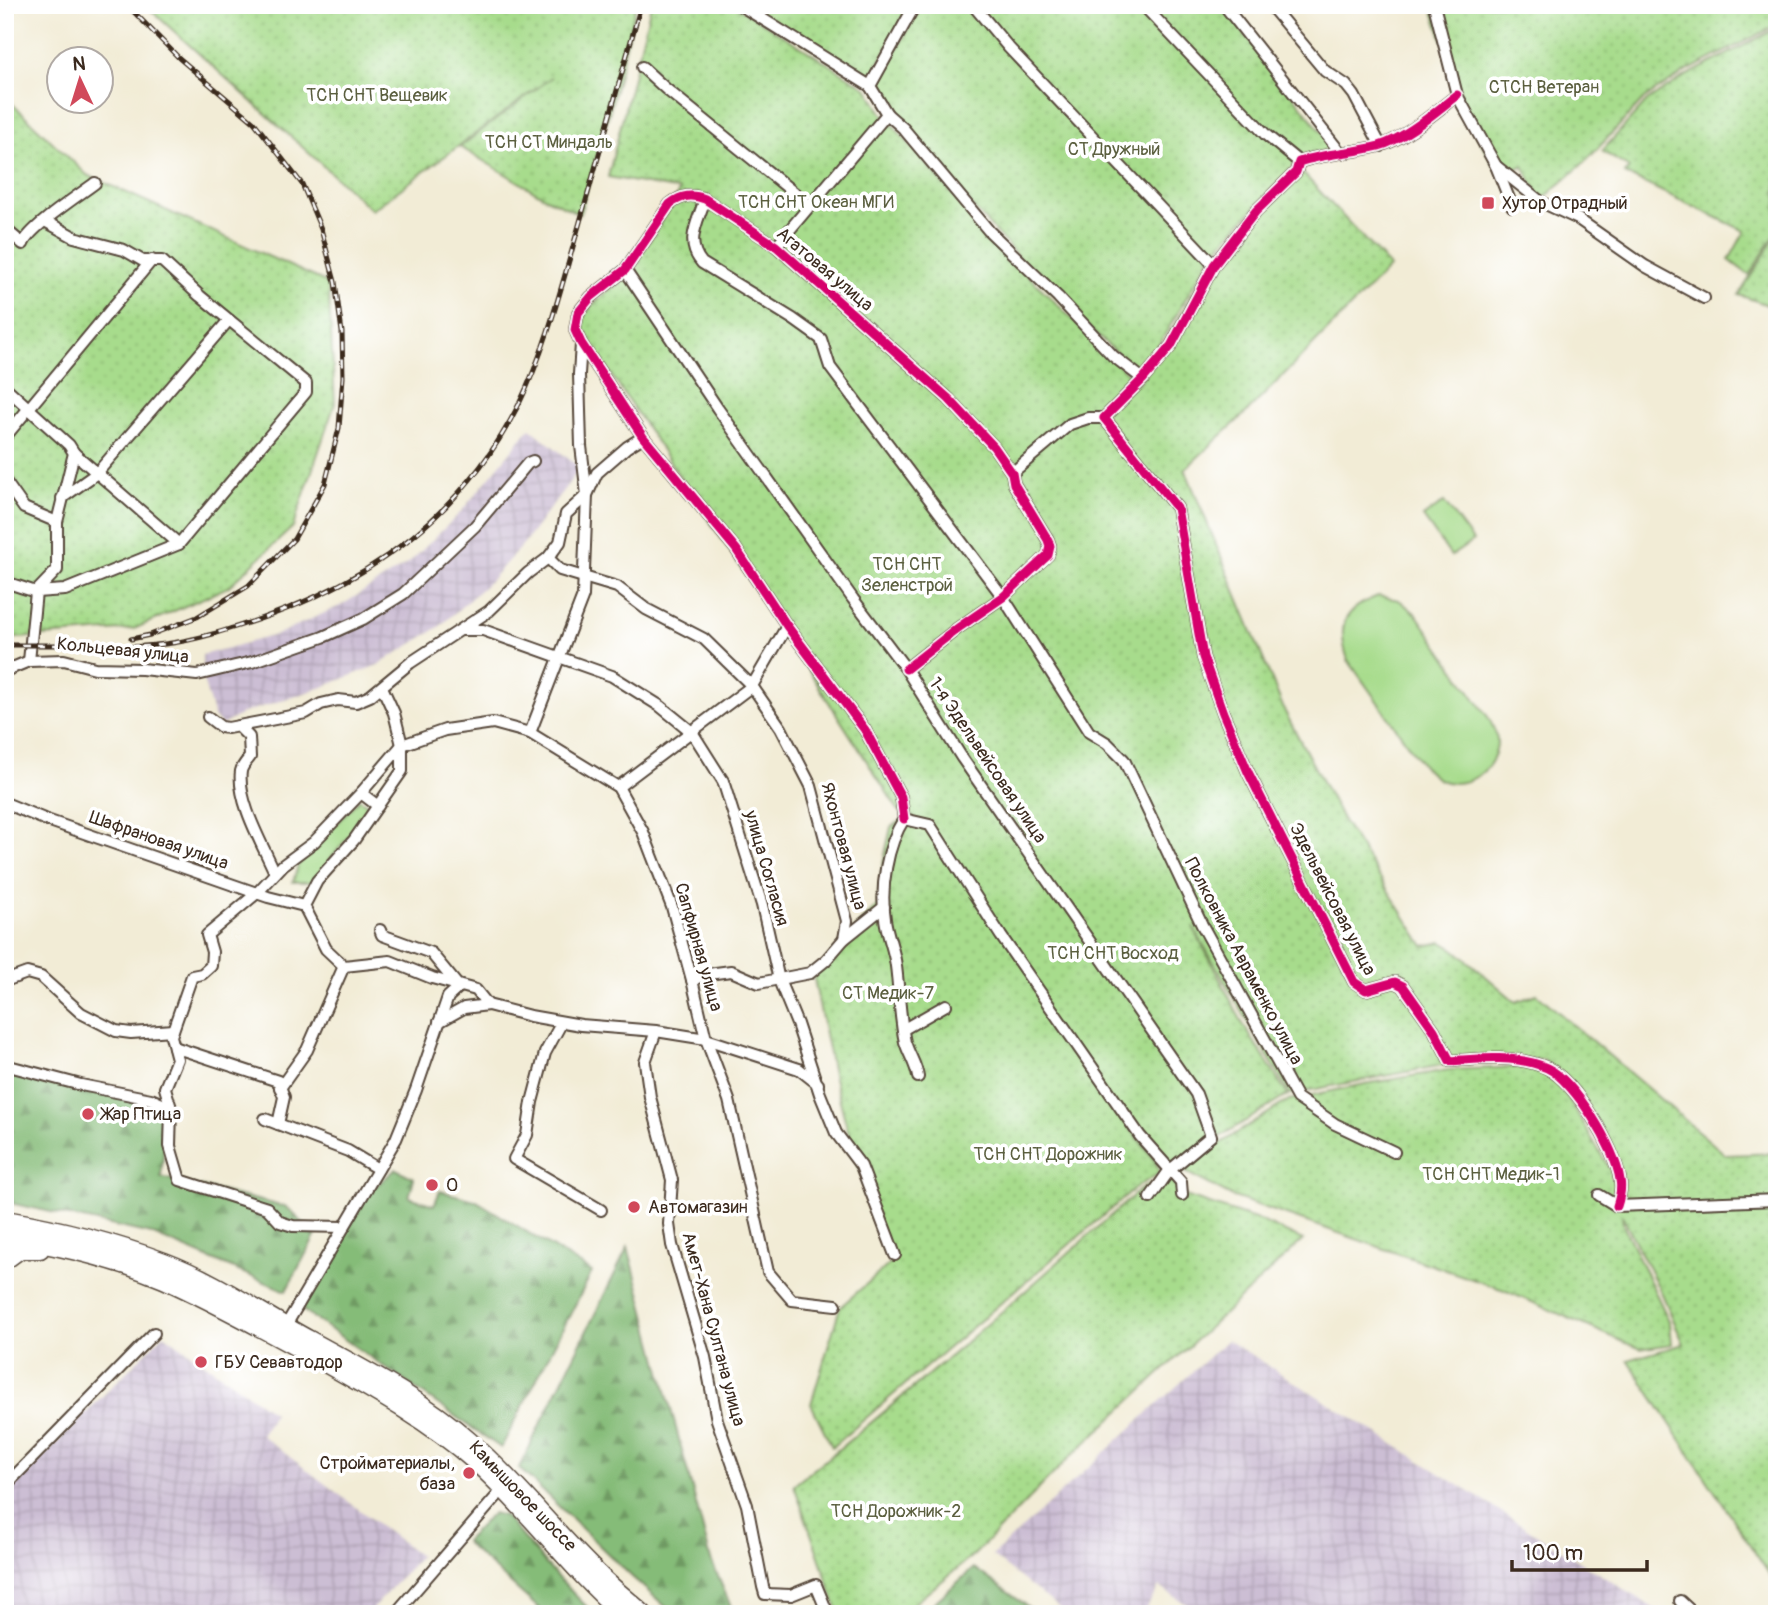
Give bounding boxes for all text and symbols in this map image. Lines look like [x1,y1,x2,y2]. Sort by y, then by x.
north arrow [46,46,116,116]
text: N [72,52,86,76]
park label: СТСН Ветеран [1489,76,1599,99]
park label: ТСН СНТ Вещевик [306,84,448,107]
park label: ТСН СТ Миндаль [485,131,613,154]
park label: СТ Дружный [1068,138,1160,161]
park label: ТСН СНТ Океан МГИ [738,191,894,214]
place label: Хутор Отрадный [1502,192,1628,215]
marker: Хутор Отрадный [1480,195,1496,211]
street label: Агатовая улица [772,222,878,317]
park label: ТСН СНТ Зеленстрой [861,553,953,597]
street label: Кольцевая улица [56,632,190,669]
street label: 1-я Эдельвейсовая улица [924,673,1052,847]
street label: Яхонтовая улица [815,780,872,912]
street label: Шафрановая улица [86,806,231,875]
street label: улица Согласия [739,807,794,929]
street label: Эдельвейсовая улица [1284,819,1381,979]
street label: Полковника Авраменко улица [1179,854,1308,1069]
street label: Сапфирная улица [669,880,728,1014]
park label: ТСН СНТ Восход [1047,942,1179,965]
park label: СТ Медик-7 [842,982,935,1005]
place label: Жар Птица [99,1103,181,1126]
marker: Жар Птица [80,1106,96,1122]
park label: ТСН СНТ Дорожник [973,1143,1123,1166]
park label: ТСН СНТ Медик-1 [1422,1163,1560,1186]
place label: 0 [446,1174,458,1197]
marker: 0 [424,1177,440,1193]
place label: Автомагазин [648,1196,748,1219]
marker: Автомагазин [626,1199,642,1215]
street label: Амет-Хана Султана улица [677,1230,751,1429]
place label: ГБУ Севавтодор [215,1351,343,1374]
marker: ГБУ Севавтодор [193,1354,209,1370]
street label: Камышовое шоссе [464,1436,582,1557]
place label: Стройматериалы, база [319,1452,455,1496]
marker: Стройматериалы, база [461,1465,477,1481]
park label: ТСН Дорожник-2 [831,1500,961,1523]
scale bar [1512,1528,1647,1572]
text: 100 m [1523,1540,1583,1567]

